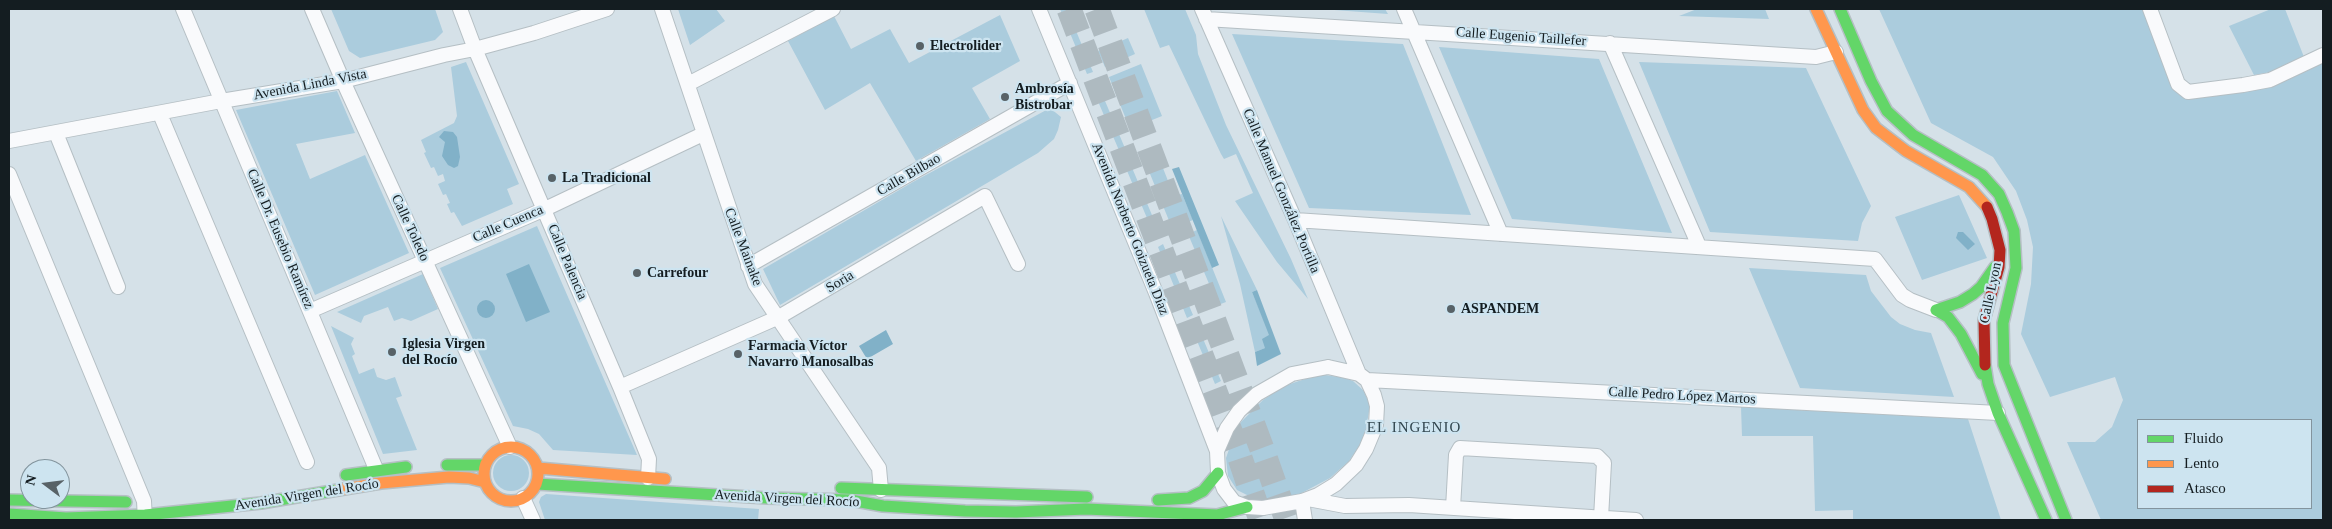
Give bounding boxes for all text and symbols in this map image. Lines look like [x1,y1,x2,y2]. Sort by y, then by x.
street label: Calle Eugenio Taillefer [1455,24,1587,50]
place label: Electrolider [930,38,1001,54]
marker: Electrolider [914,40,926,52]
street label: Avenida Linda Vista [252,66,368,104]
place label: Ambrosía Bistrobar [1015,81,1074,114]
marker: Ambrosía Bistrobar [999,91,1011,103]
street label: Calle Manuel González Portilla [1239,106,1323,276]
street label: Avenida Norberto Goizueta Díaz [1088,140,1172,318]
street label: Calle Bilbao [874,150,944,200]
street label: Calle Dr. Eusebio Ramírez [243,167,317,311]
place label: La Tradicional [562,170,651,186]
marker: La Tradicional [546,172,558,184]
street label: Calle Toledo [387,192,433,264]
street label: Calle Cuenca [470,202,546,246]
street label: Calle Mainake [720,206,766,288]
street label: Calle Palencia [544,222,590,302]
street label: Calle Lyon [1976,261,2006,325]
place label: Carrefour [647,265,708,281]
marker: Carrefour [631,267,643,279]
street label: Soria [823,267,857,297]
place label: ASPANDEM [1461,301,1539,317]
marker: ASPANDEM [1445,303,1457,315]
place label: Iglesia Virgen del Rocío [402,336,485,368]
place label: Farmacia Víctor Navarro Manosalbas [748,338,873,371]
marker: Iglesia Virgen del Rocío [386,346,398,358]
marker: Farmacia Víctor Navarro Manosalbas [732,348,744,360]
street label: Calle Pedro López Martos [1608,384,1756,408]
district label: EL INGENIO [1365,419,1463,437]
legend [2137,419,2312,509]
text: Fluido [2184,430,2223,446]
text: Lento [2184,455,2219,471]
north arrow [20,459,70,509]
text: N [22,473,40,487]
street label: Avenida Virgen del Rocío [234,475,380,515]
text: Atasco [2184,480,2226,496]
street label: Avenida Virgen del Rocío [714,487,860,511]

